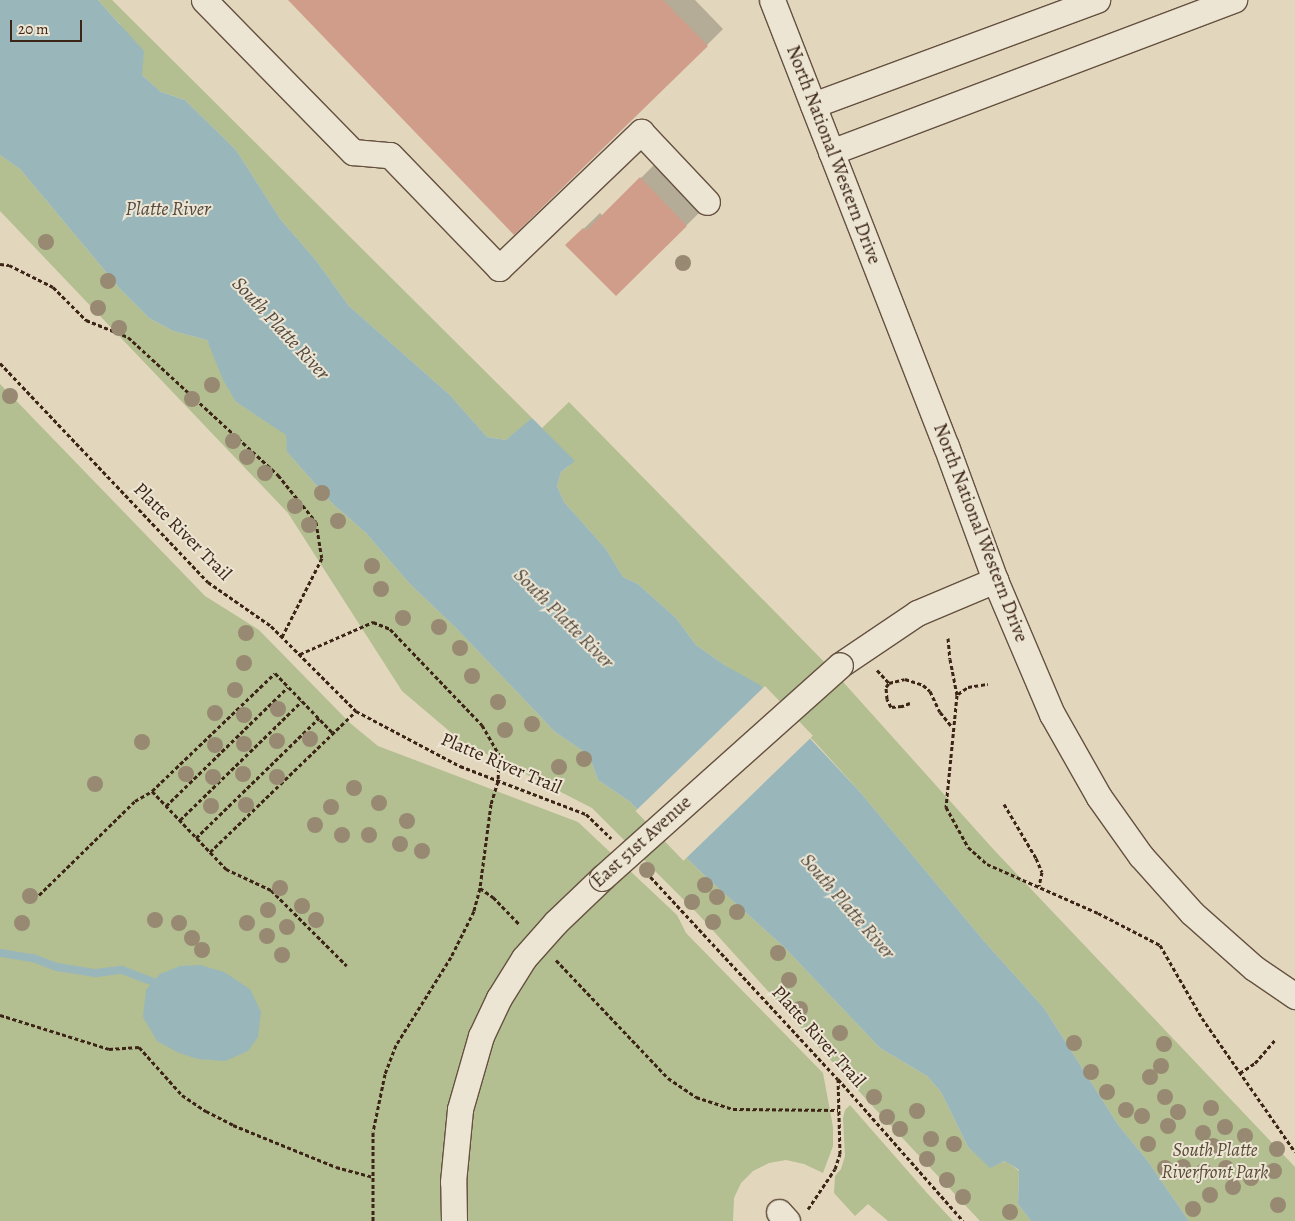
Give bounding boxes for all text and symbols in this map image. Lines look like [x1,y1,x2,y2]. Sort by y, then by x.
scale bar [12,10,85,42]
text: 20 m [18,19,49,39]
street label: North National Western Drive [781,42,885,268]
water label: Platte River [125,196,211,220]
water label: South Platte River [227,272,335,384]
street label: North National Western Drive [928,420,1032,646]
street label: Platte River Trail [128,478,236,586]
water label: South Platte River [509,563,619,673]
street label: Platte River Trail [437,728,565,800]
street label: East 51st Avenue [587,791,697,893]
water label: South Platte River [796,848,900,964]
street label: Platte River Trail [766,981,870,1093]
park label: South Platte Riverfront Park [1161,1140,1269,1184]

